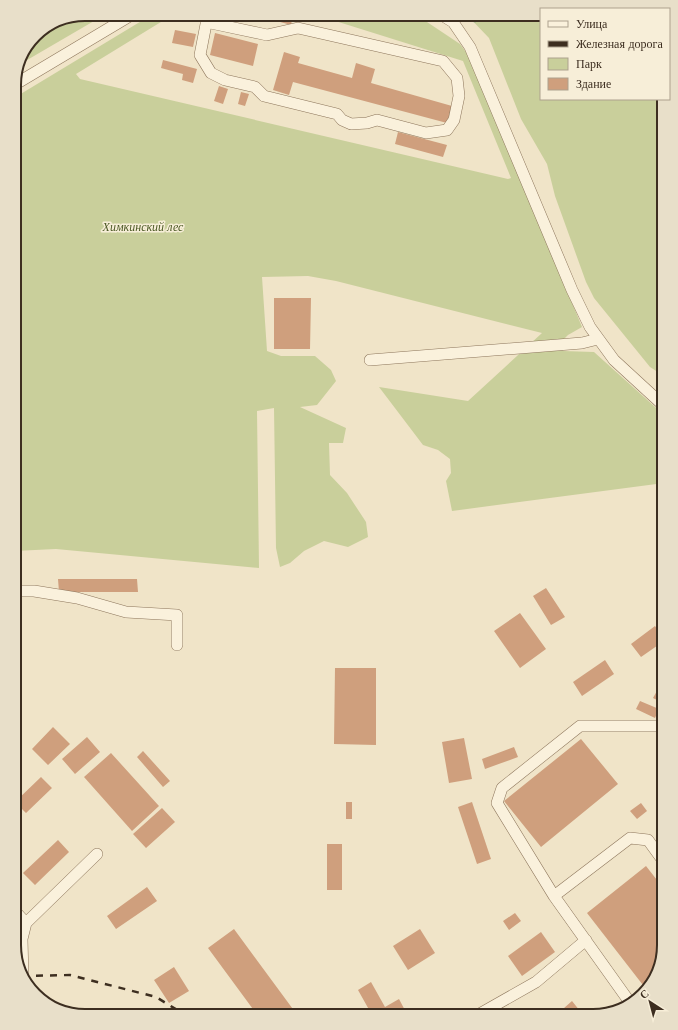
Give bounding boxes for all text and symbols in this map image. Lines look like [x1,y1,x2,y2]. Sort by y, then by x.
legend [540,8,670,100]
text: Улица [576,16,608,31]
text: Железная дорога [576,36,663,51]
text: Парк [576,56,602,71]
text: Здание [576,76,611,91]
park label: Химкинский лес [102,219,184,234]
north arrow [630,982,670,1022]
text: С [637,986,651,1002]

